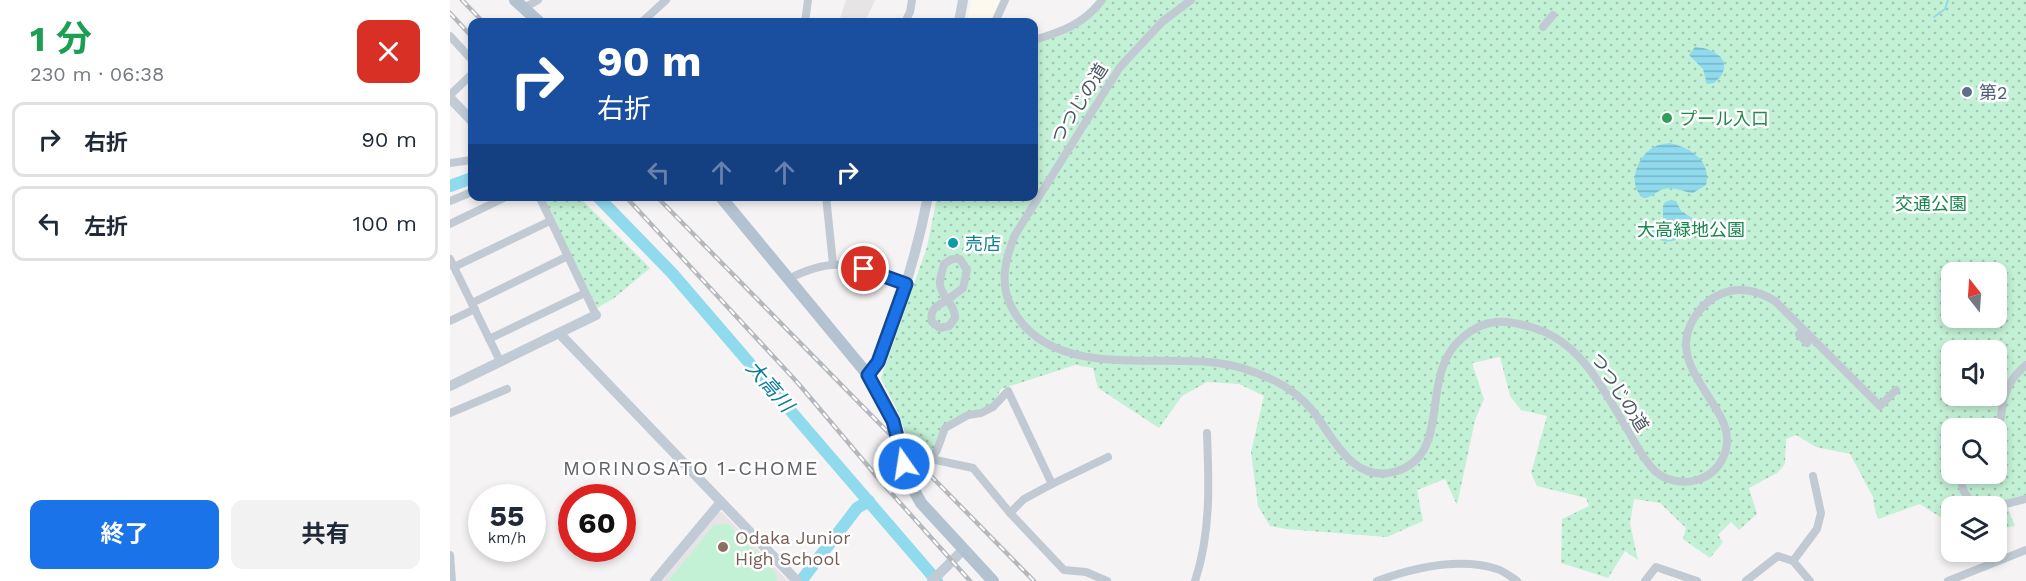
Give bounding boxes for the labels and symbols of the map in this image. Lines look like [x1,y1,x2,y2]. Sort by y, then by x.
street label: つつじの道 [1046,59,1112,147]
place label: 第2 [1979,82,2008,103]
marker: 第2 [1960,85,1974,99]
place label: プール入口 [1679,108,1769,129]
marker: プール入口 [1660,111,1674,125]
park label: 交通公園 [1895,193,1967,214]
park label: 大高緑地公園 [1637,219,1745,240]
place label: 売店 [965,233,1001,254]
marker: 売店 [946,236,960,250]
pin [838,243,889,294]
north arrow [1941,262,2007,328]
street label: つつじの道 [1587,349,1653,435]
water label: 大高川 [741,355,800,418]
position arrow [872,432,936,496]
district label: MORINOSATO 1-CHOME [563,456,819,480]
speed limit sign: 60 [558,484,636,562]
place label: Odaka Junior High School [735,527,851,569]
marker: Odaka Junior High School [716,540,730,554]

